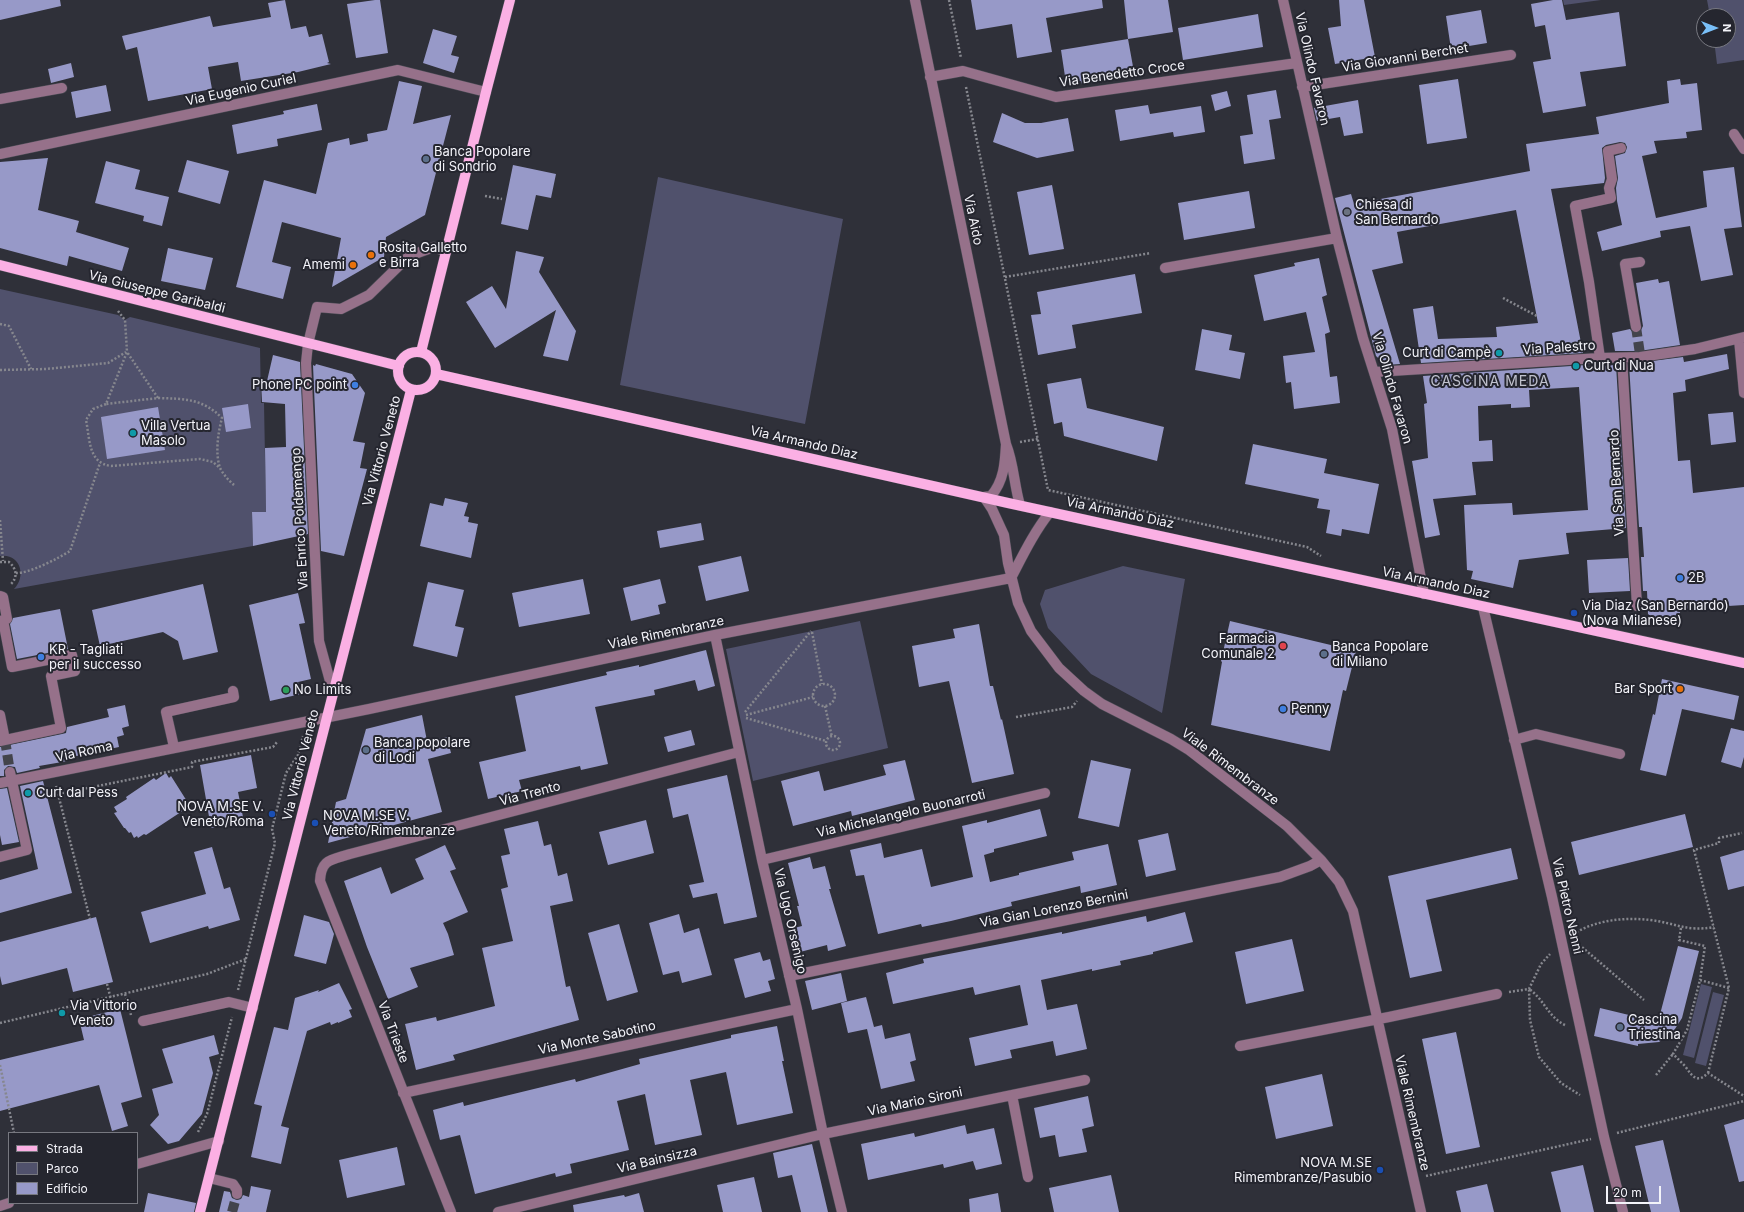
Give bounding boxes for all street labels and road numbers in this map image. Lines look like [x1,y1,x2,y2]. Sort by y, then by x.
street label: Via Olindo Favaron [1291,11,1333,127]
street label: Via Giovanni Berchet [1341,40,1469,76]
street label: Via Benedetto Croce [1058,57,1186,91]
street label: Via Eugenio Curiel [184,71,298,109]
street label: Via Aido [960,193,986,247]
street label: Via Giuseppe Garibaldi [87,267,227,317]
street label: Via Olindo Favaron [1369,330,1415,446]
street label: Via Palestro [1522,338,1596,358]
street label: Via Vittorio Veneto [360,394,404,508]
street label: Via Armando Diaz [749,423,859,463]
street label: Via San Bernardo [1606,429,1628,537]
street label: Via Enrico Poldemengo [288,447,312,591]
street label: Via Armando Diaz [1065,494,1175,532]
street label: Via Armando Diaz [1381,564,1491,602]
street label: Viale Rimembranze [607,613,725,653]
street label: Via Vittorio Veneto [280,708,322,822]
street label: Viale Rimembranze [1178,725,1282,809]
street label: Via Roma [54,738,114,766]
street label: Via Trento [498,778,562,810]
street label: Via Michelangelo Buonarroti [815,787,987,841]
street label: Via Pietro Nenni [1548,856,1586,956]
street label: Via Ugo Orsenigo [770,867,810,975]
street label: Via Gian Lorenzo Bernini [978,887,1130,931]
street label: Via Trieste [374,999,412,1065]
street label: Via Monte Sabotino [537,1018,657,1058]
street label: Viale Rimembranze [1391,1054,1433,1172]
street label: Via Mario Sironi [866,1084,964,1120]
street label: Via Bainsizza [616,1143,698,1177]

